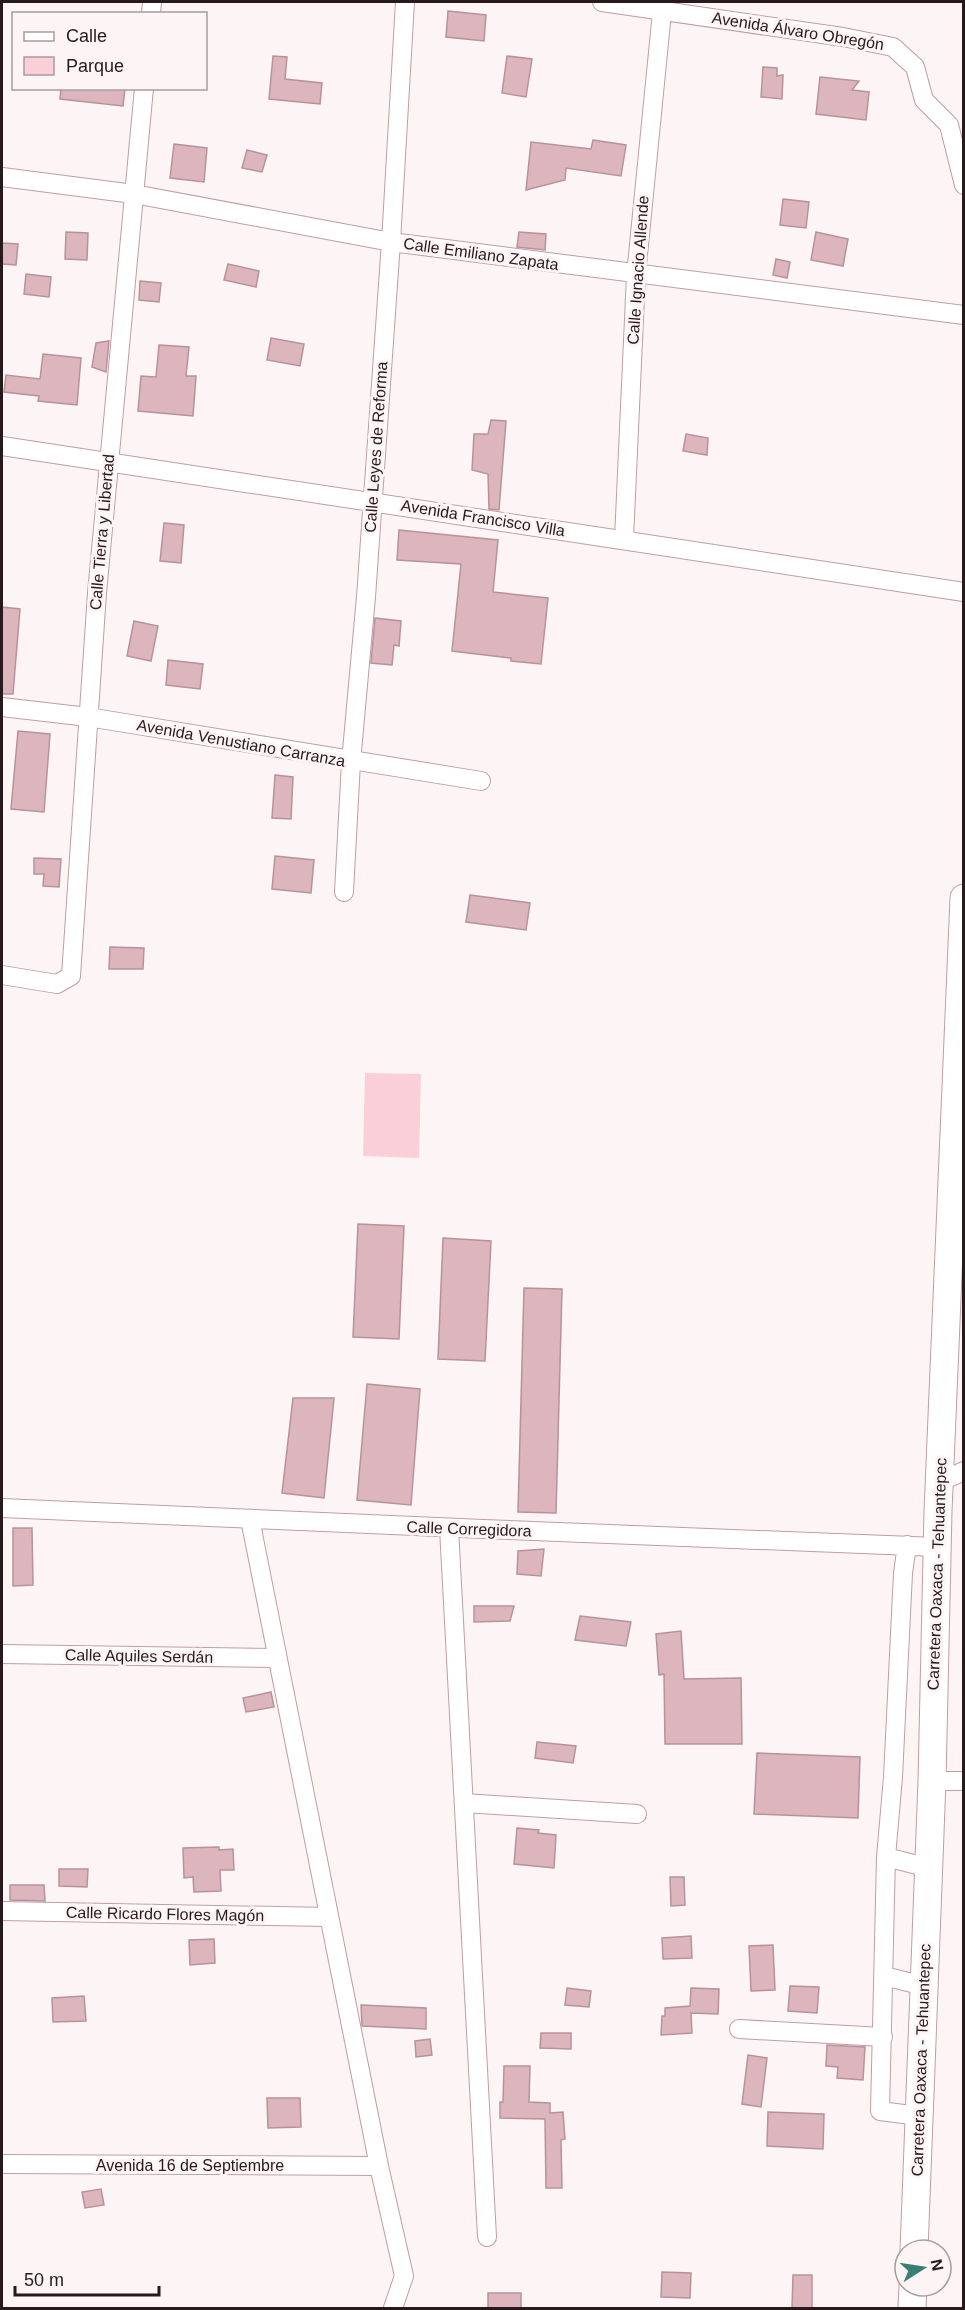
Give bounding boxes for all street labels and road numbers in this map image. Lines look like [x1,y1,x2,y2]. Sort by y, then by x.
street label: Avenida Álvaro Obregón [711,8,885,53]
street label: Calle Ignacio Allende [624,195,652,345]
street label: Calle Emiliano Zapata [402,235,560,273]
street label: Calle Leyes de Reforma [362,361,390,533]
street label: Calle Tierra y Libertad [87,453,117,611]
street label: Avenida Francisco Villa [400,497,566,539]
street label: Avenida Venustiano Carranza [135,716,347,770]
street label: Carretera Oaxaca - Tehuantepec [924,1457,950,1691]
street label: Calle Corregidora [406,1518,532,1540]
street label: Calle Aquiles Serdán [65,1646,213,1666]
street label: Calle Ricardo Flores Magón [66,1904,264,1924]
street label: Carretera Oaxaca - Tehuantepec [908,1943,934,2177]
street label: Avenida 16 de Septiembre [96,2157,284,2174]

